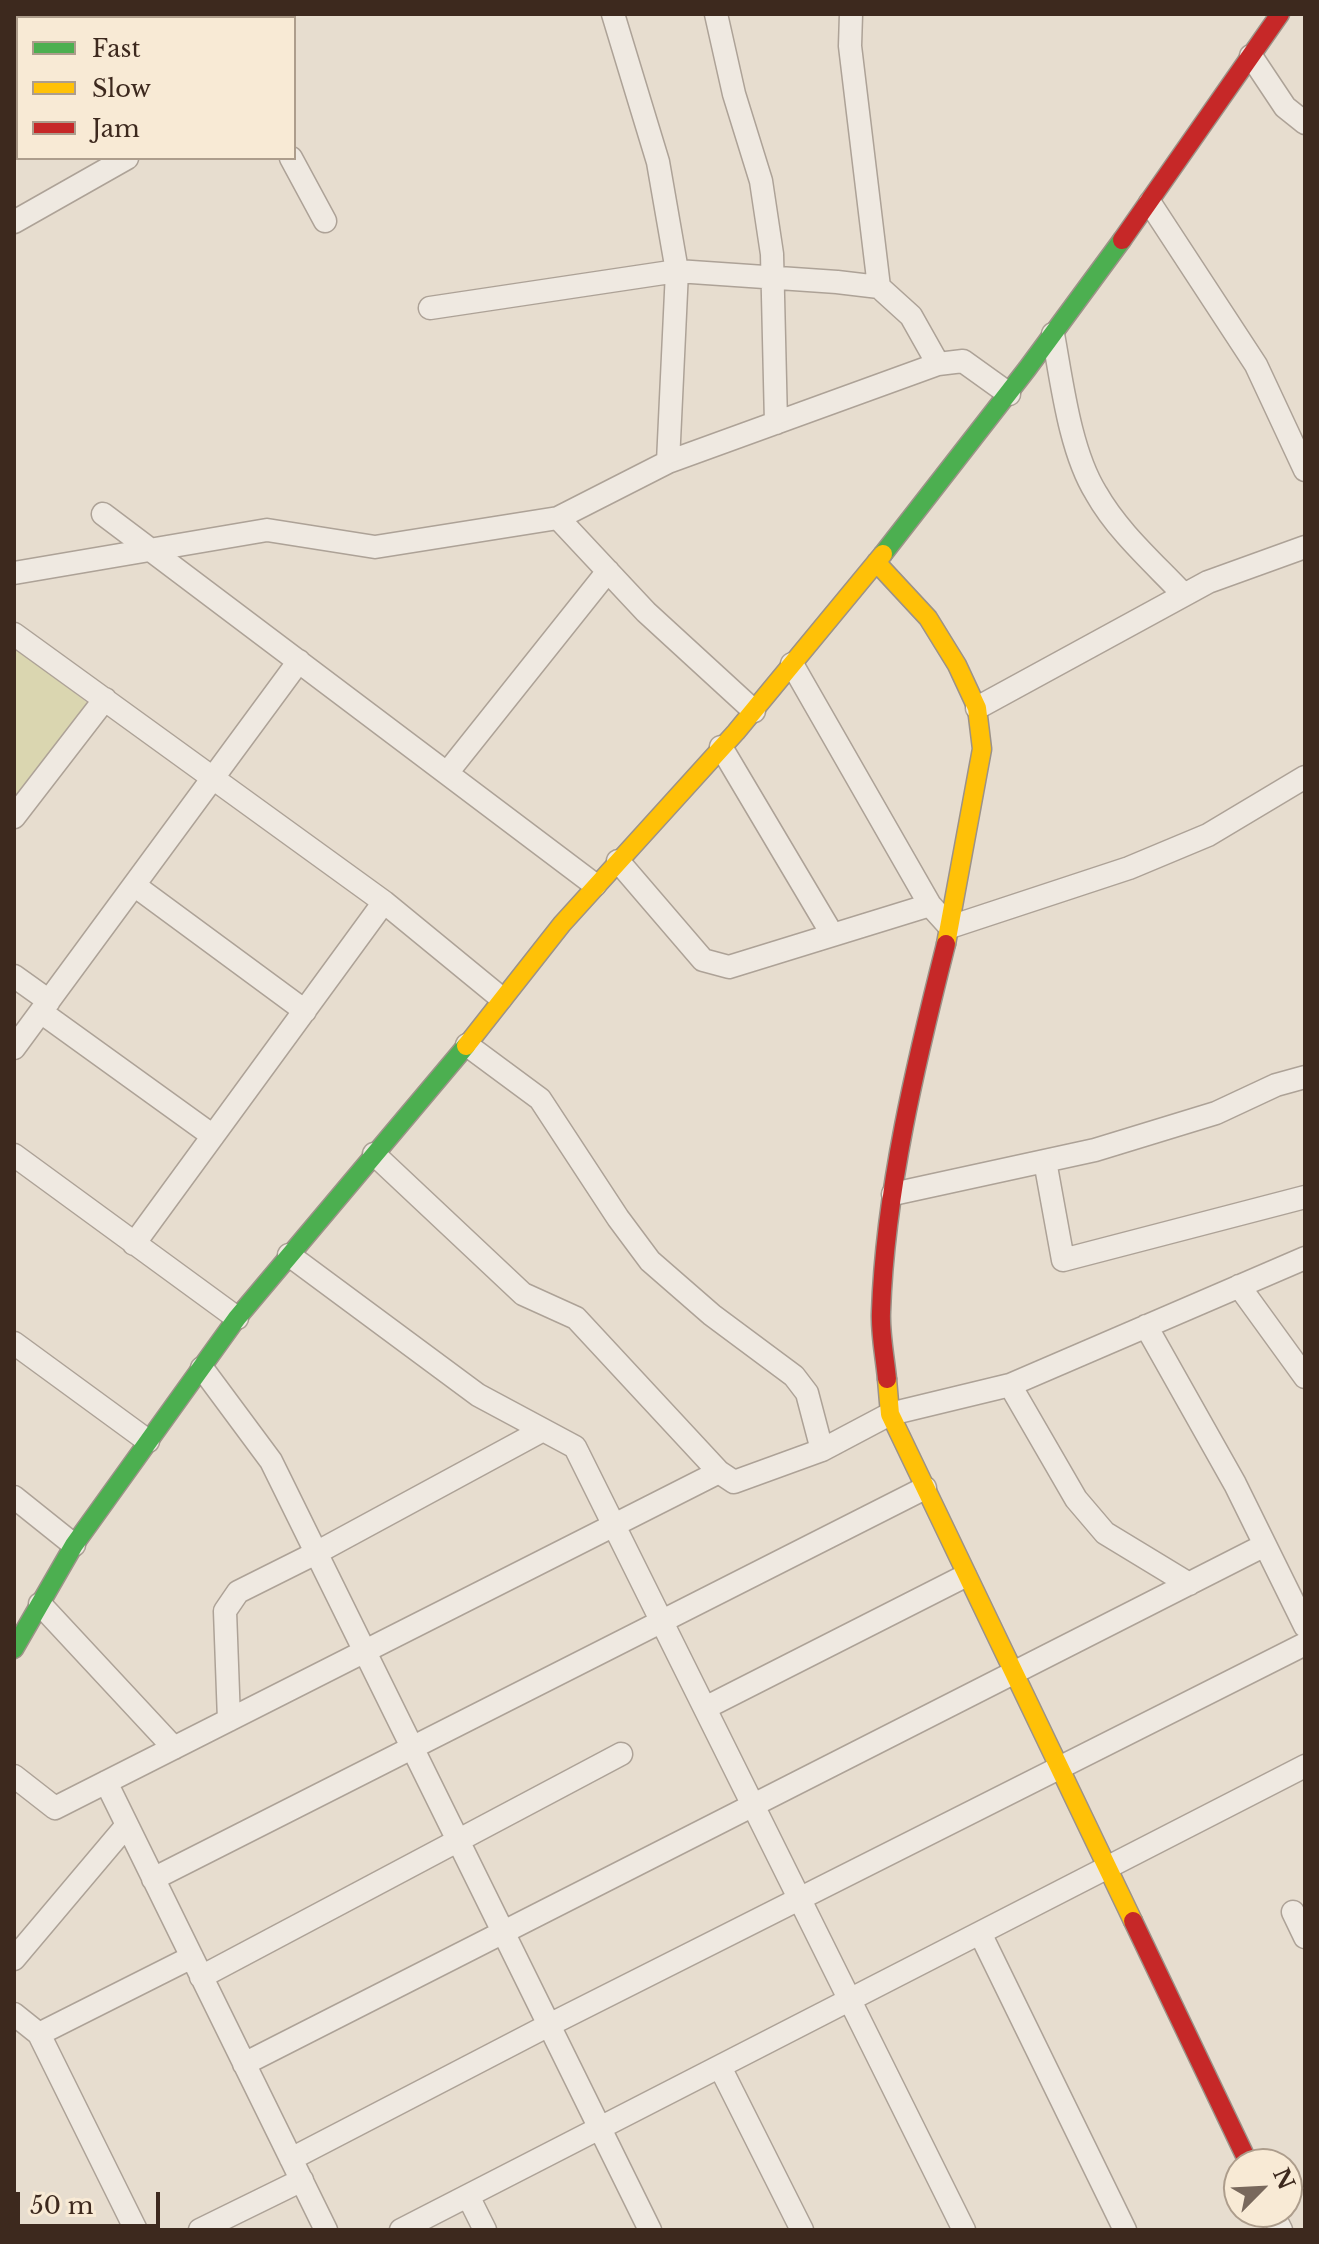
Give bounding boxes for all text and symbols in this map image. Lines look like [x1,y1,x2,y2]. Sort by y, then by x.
legend [16,16,296,160]
text: Fast [92,34,140,63]
text: Slow [92,74,151,103]
text: Jam [92,114,140,143]
north arrow [1223,2148,1303,2228]
text: N [1267,2164,1300,2194]
scale bar [20,2176,164,2226]
text: 50 m [30,2191,93,2220]

